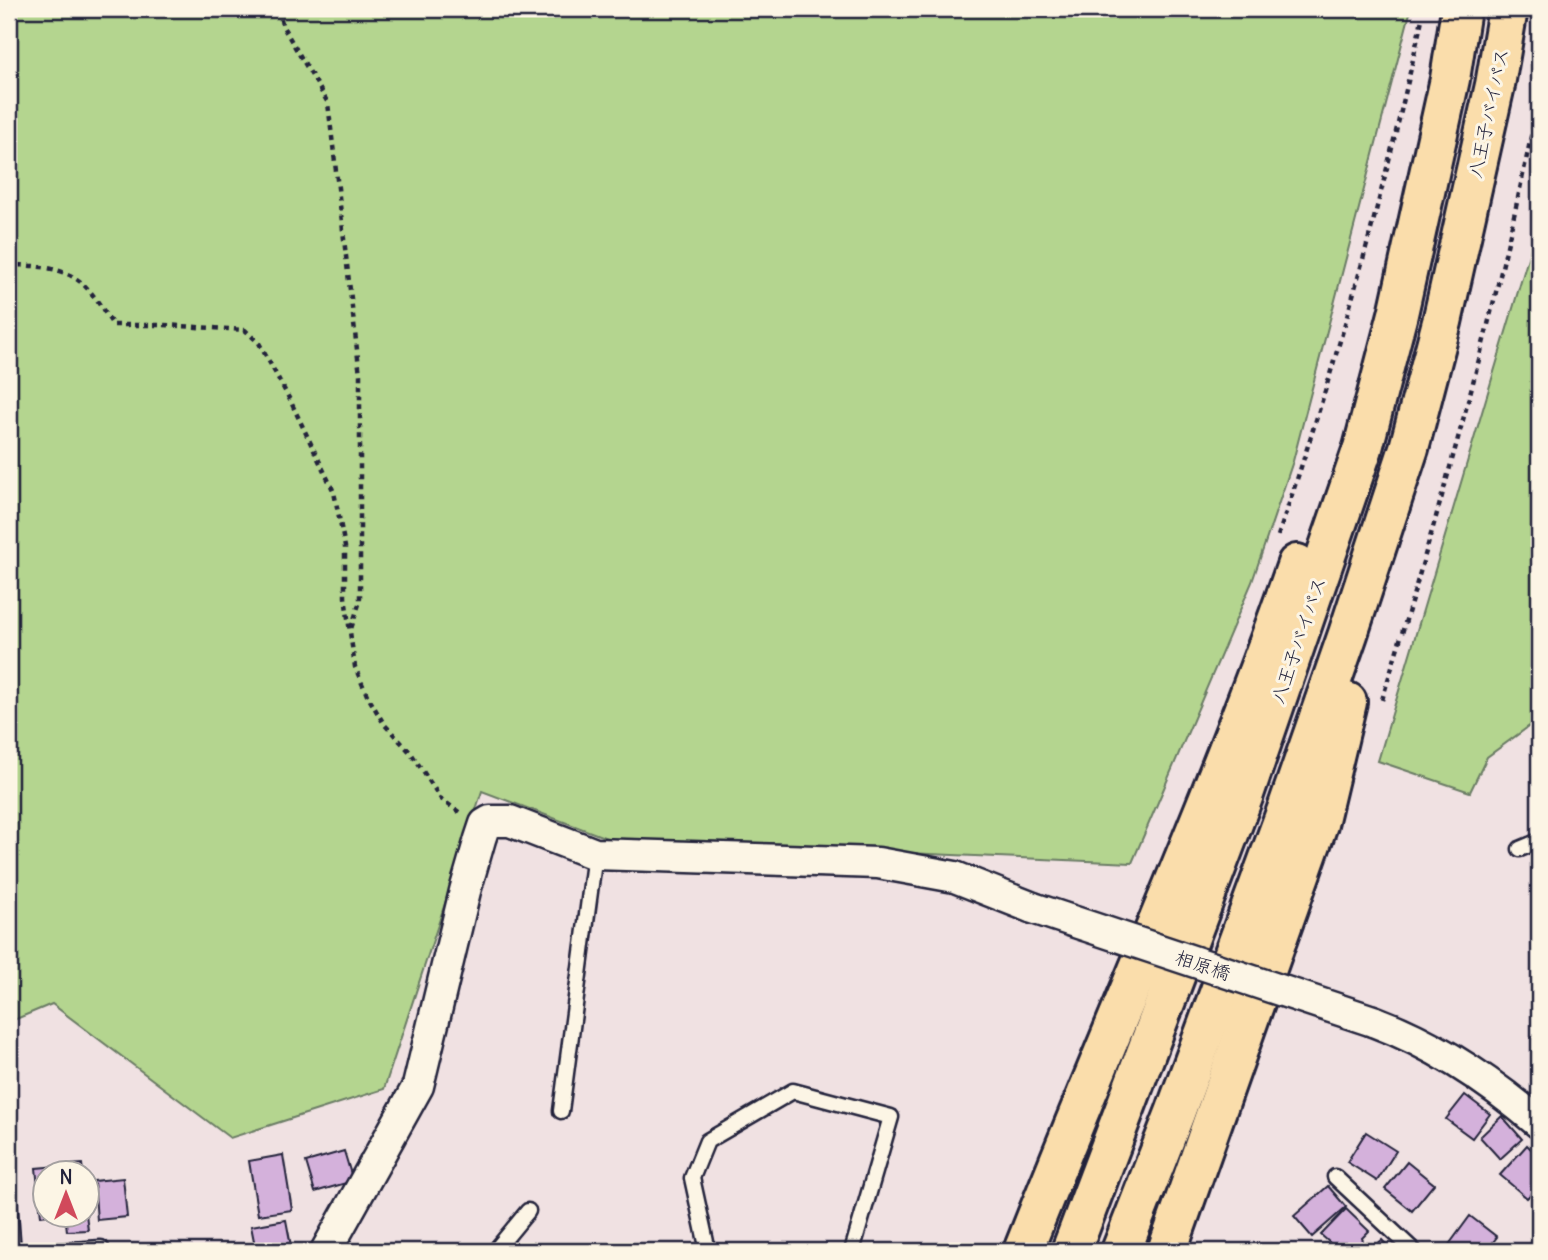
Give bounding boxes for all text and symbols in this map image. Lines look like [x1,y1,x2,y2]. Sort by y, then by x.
street label: 八王子バイパス [1462,46,1514,180]
street label: 八王子バイパス [1265,573,1331,707]
street label: 相原橋 [1172,945,1234,985]
north arrow [32,1158,102,1228]
text: N [59,1165,73,1189]

